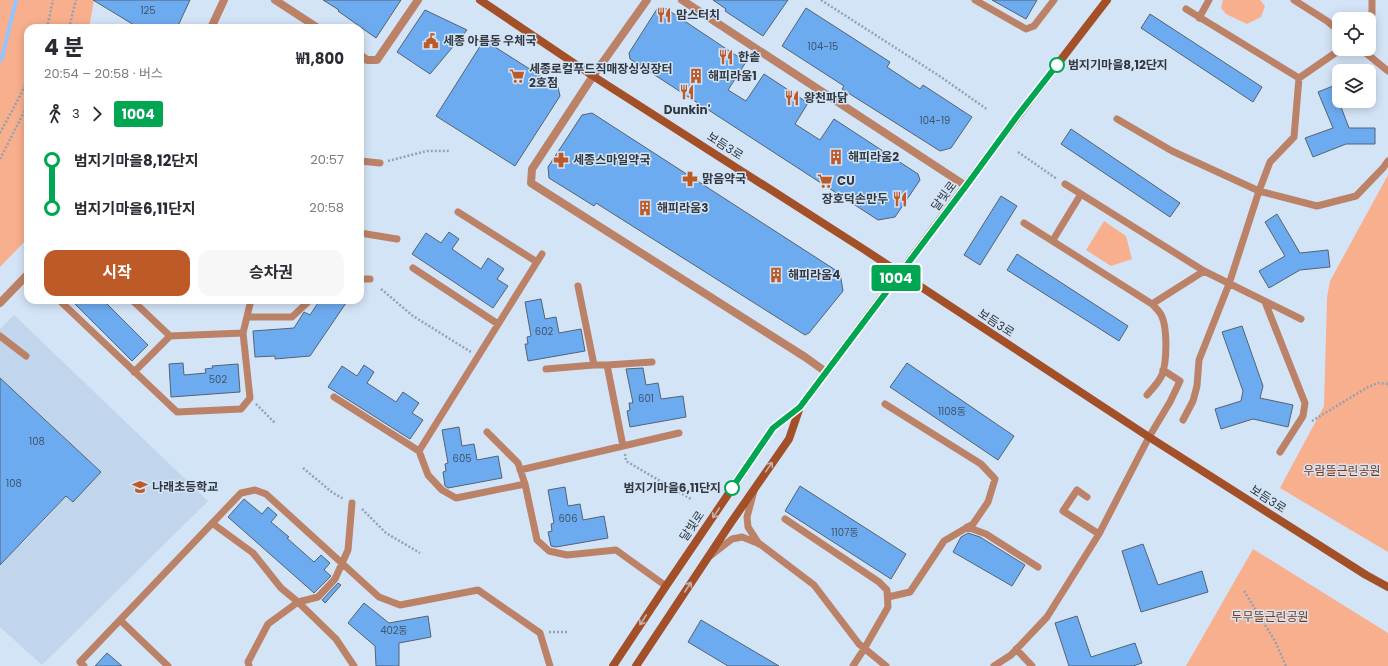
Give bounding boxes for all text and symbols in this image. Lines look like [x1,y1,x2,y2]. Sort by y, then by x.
house number: 125 [140,3,156,18]
restaurant icon: 맘스터치 [655,6,673,24]
place label: 맘스터치 [676,6,720,23]
map controls [1332,12,1376,108]
button: locate [1332,12,1376,56]
text: 4 분 [44,32,84,63]
public building icon: 세종 아름동 우체국 [422,32,440,50]
place label: 세종 아름동 우체국 [443,32,536,49]
house number: 104-15 [808,39,838,54]
text: ₩1,800 [296,48,344,69]
restaurant icon: 한솥 [717,48,735,66]
place label: 한솥 [738,48,760,65]
place label: 범지기마을8,12단지 [1068,56,1168,73]
marker: 범지기마을8,12단지 [1049,57,1065,73]
place label: 세종로컬푸드직매장싱싱장터 2호점 [529,60,673,91]
text: 20:54 – 20:58 · 버스 [44,64,163,83]
button: layers [1332,64,1376,108]
supermarket icon: 세종로컬푸드직매장싱싱장터 2호점 [508,67,526,85]
building icon: 해피라움1 [687,67,705,85]
place label: 해피라움1 [708,67,757,84]
restaurant icon: Dunkin' [678,83,696,101]
restaurant icon: 왕천파닭 [783,89,801,107]
place label: 왕천파닭 [804,89,848,106]
place label: Dunkin' [664,101,711,118]
icon: walk [44,103,66,125]
icon: forward [86,103,108,125]
text: 3 [72,104,80,123]
text: 1004 [122,104,155,124]
house number: 104-19 [920,113,950,128]
street label: 보듬3로 [704,128,747,164]
building icon: 해피라움2 [827,148,845,166]
place label: 해피라움2 [848,148,899,165]
text: 범지기마을8,12단지 [74,150,199,171]
text: 20:57 [310,150,344,169]
pharmacy icon: 세종스마일약국 [552,151,570,169]
place label: 세종스마일약국 [573,151,650,168]
pharmacy icon: 맑음약국 [681,170,699,188]
place label: 맑음약국 [702,170,746,187]
supermarket icon: CU [816,172,834,190]
place label: CU [837,172,855,189]
street label: 달빛로 [927,177,960,214]
place label: 장호덕손만두 [822,190,888,207]
restaurant icon: 장호덕손만두 [891,190,909,208]
text: 범지기마을6,11단지 [74,198,196,219]
text: 20:58 [309,198,344,217]
building icon: 해피라움3 [636,199,654,217]
place label: 해피라움3 [657,199,708,216]
button: 시작 [44,250,190,296]
button: 승차권 [198,250,344,296]
line badge: 1004 [868,265,924,291]
building icon: 해피라움4 [767,266,785,284]
place label: 해피라움4 [788,266,840,283]
text: 1004 [880,268,913,288]
street label: 보듬3로 [975,305,1018,341]
house number: 602 [535,324,553,339]
house number: 502 [209,372,227,387]
house number: 601 [638,391,654,406]
house number: 1108동 [938,404,966,419]
house number: 108 [29,434,45,449]
house number: 605 [453,451,471,466]
one-way arrow [765,462,773,473]
park label: 우람뜰근린공원 [1303,462,1381,479]
house number: 108 [6,476,22,491]
school or university icon: 나래초등학교 [131,478,149,496]
place label: 나래초등학교 [152,478,218,495]
place label: 범지기마을6,11단지 [624,479,721,496]
marker: 범지기마을6,11단지 [724,480,740,496]
street label: 보듬3로 [1247,481,1290,517]
street label: 달빛로 [675,507,708,544]
one-way arrow [712,507,720,518]
house number: 606 [559,511,577,526]
house number: 1107동 [831,525,859,540]
one-way arrow [684,582,692,593]
park label: 두무뜰근린공원 [1231,608,1309,625]
one-way arrow [639,615,647,626]
house number: 402동 [380,623,408,638]

